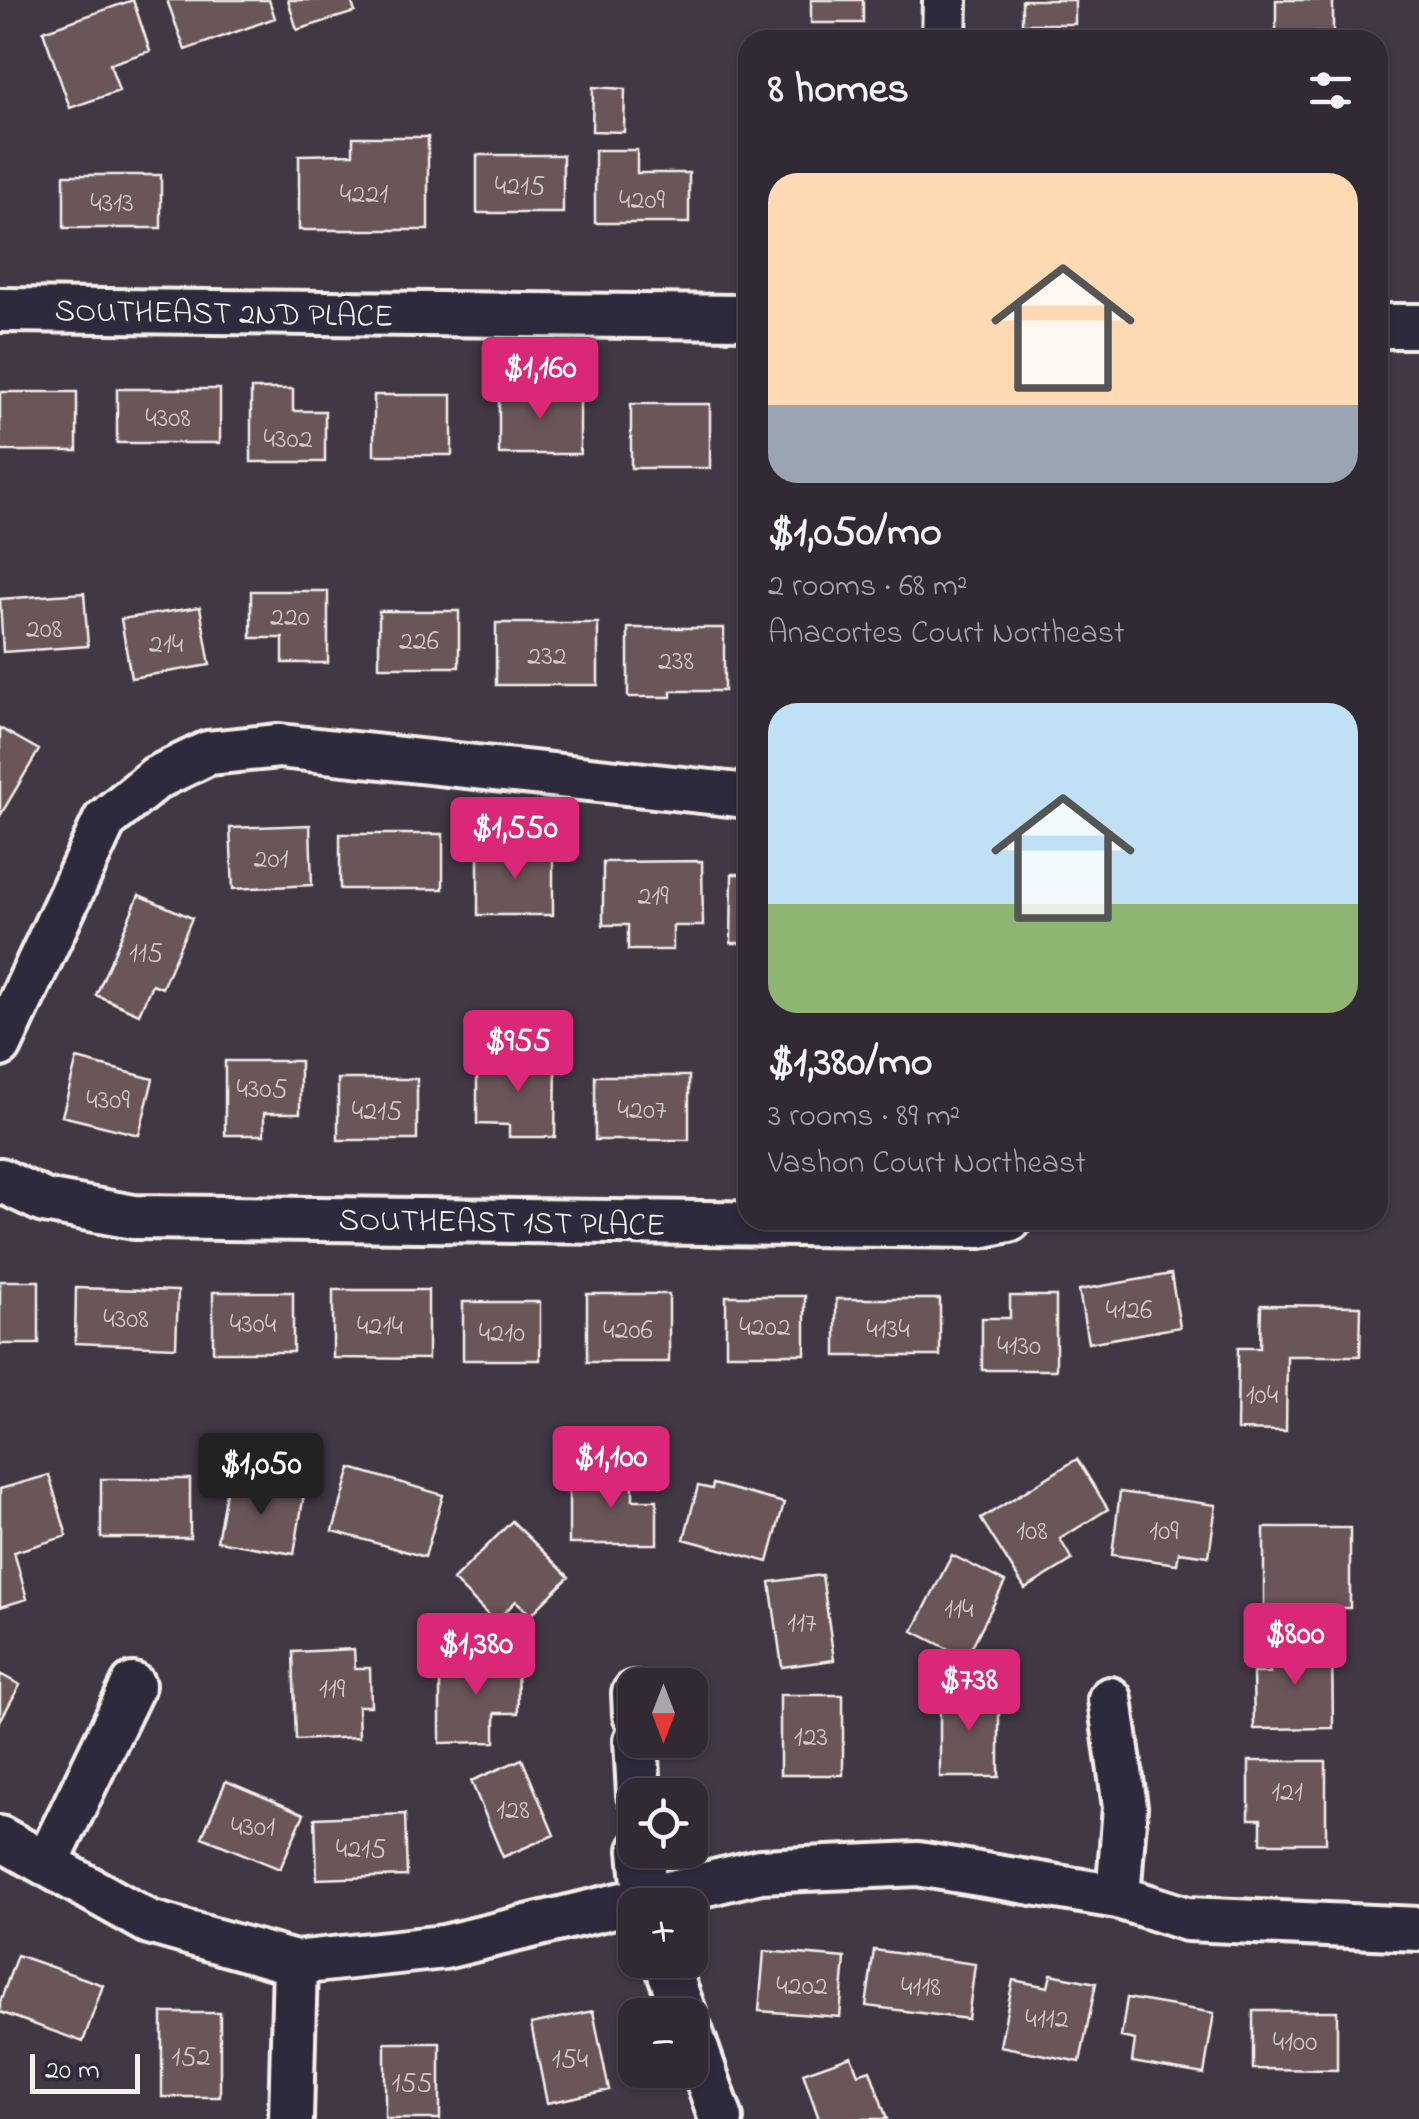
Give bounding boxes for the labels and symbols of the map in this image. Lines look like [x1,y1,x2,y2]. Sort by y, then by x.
house number: 4215 [495,167,545,208]
house number: 4221 [340,175,388,216]
house number: 4209 [619,181,666,222]
house number: 4313 [90,184,134,225]
street label: SOUTHEAST 2ND PLACE [54,289,394,342]
pin: $1,160 [459,337,621,422]
house number: 4308 [145,399,191,440]
house number: 4302 [263,420,313,461]
house number: 220 [270,598,310,639]
house number: 208 [26,610,62,651]
house number: 226 [399,622,439,663]
house number: 214 [149,625,184,666]
house number: 232 [527,637,567,678]
house number: 238 [658,642,694,683]
pin: $1,550 [434,797,596,882]
house number: 201 [254,840,289,881]
house number: 219 [637,877,669,918]
house number: 115 [129,934,163,975]
pin: $955 [459,1010,577,1095]
house number: 4305 [236,1070,288,1111]
house number: 4309 [86,1081,130,1122]
house number: 4207 [617,1091,667,1132]
house number: 4215 [352,1092,402,1133]
street label: SOUTHEAST 1ST PLACE [338,1198,666,1251]
house number: 4126 [1106,1291,1152,1332]
house number: 4308 [103,1300,149,1341]
house number: 4304 [230,1305,277,1346]
house number: 4214 [357,1307,403,1348]
house number: 4202 [739,1308,791,1349]
house number: 4134 [866,1310,910,1351]
house number: 4206 [603,1311,653,1352]
house number: 4210 [479,1314,525,1355]
house number: 4130 [997,1327,1041,1368]
house number: 104 [1246,1376,1279,1417]
pin: $1,100 [530,1426,692,1511]
pin: $1,050 [180,1433,342,1518]
house number: 108 [1016,1512,1048,1553]
house number: 109 [1149,1512,1179,1553]
house number: 114 [944,1590,974,1631]
pin: $800 [1236,1603,1354,1688]
house number: 117 [787,1604,817,1645]
pin: $1,380 [395,1613,557,1698]
pin: $738 [910,1649,1028,1734]
north arrow [618,1668,708,1758]
house number: 119 [319,1670,346,1711]
house number: 123 [794,1718,828,1759]
house number: 121 [1271,1773,1303,1814]
house number: 128 [496,1791,530,1832]
house number: 4301 [231,1808,275,1849]
house number: 4215 [336,1830,386,1871]
house number: 4202 [776,1967,828,2008]
house number: 4118 [901,1968,941,2009]
house number: 4112 [1025,2000,1069,2041]
house number: 4100 [1273,2023,1317,2064]
house number: 152 [172,2038,210,2079]
house number: 154 [552,2040,589,2081]
scale bar [30,2049,140,2094]
house number: 155 [392,2064,432,2105]

